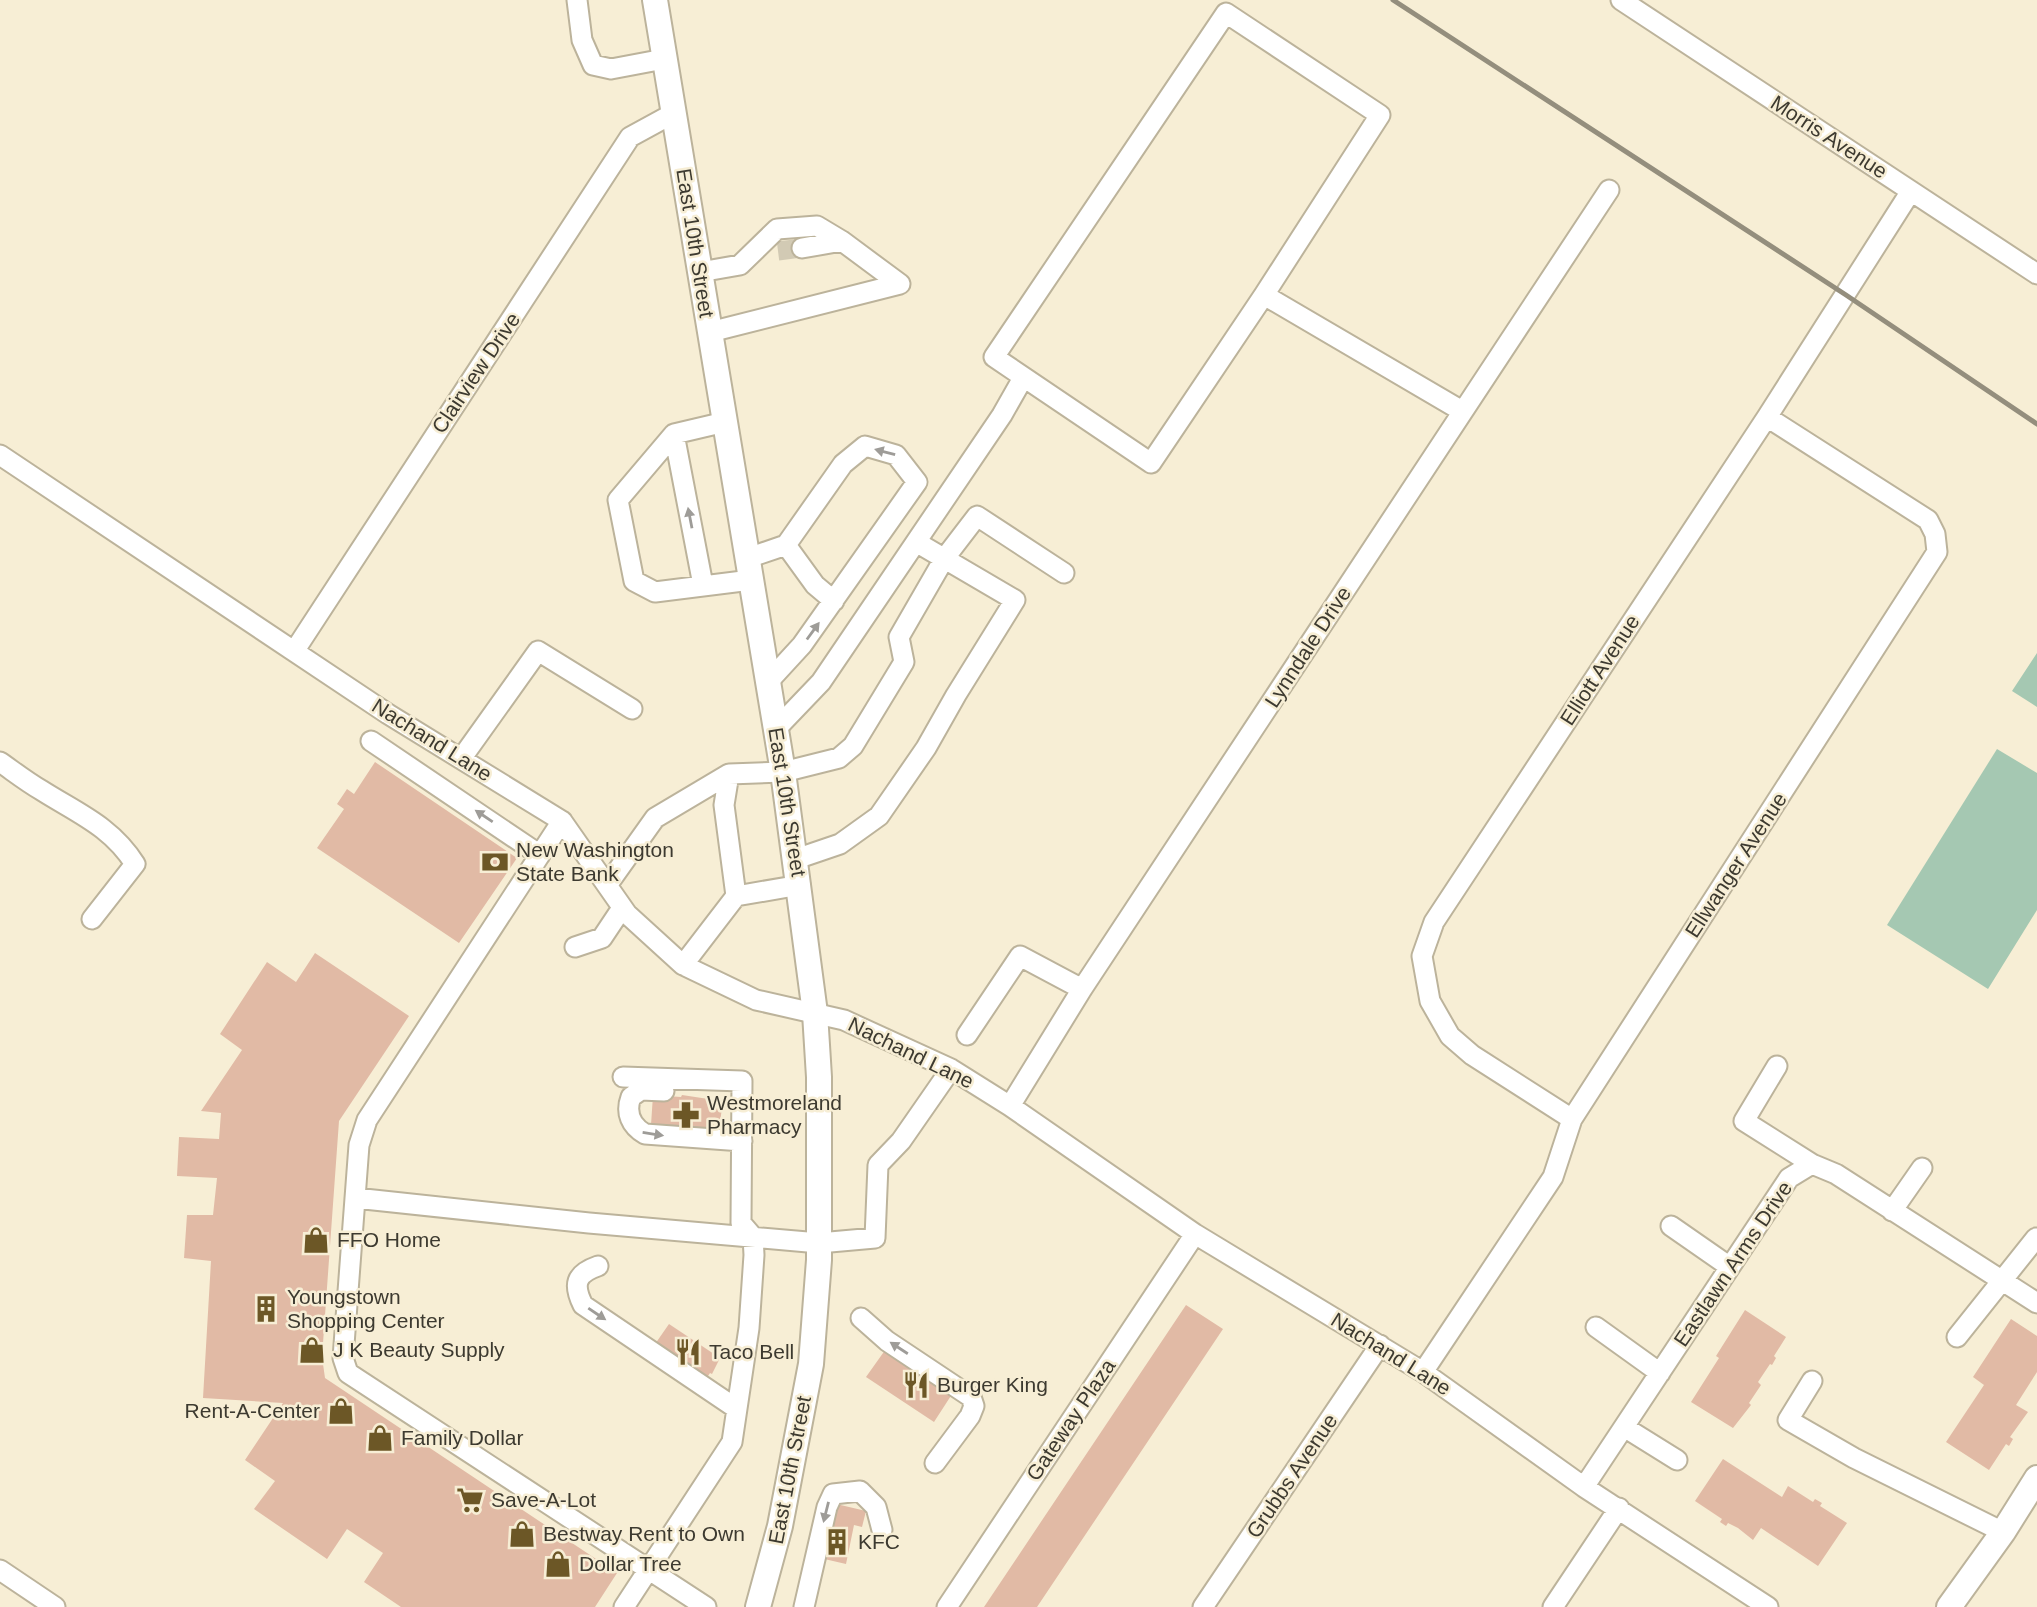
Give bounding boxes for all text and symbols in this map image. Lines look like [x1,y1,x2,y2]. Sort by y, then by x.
street label: Morris Avenue [1767,90,1892,183]
street label: East 10th Street [672,167,719,319]
street label: Clairview Drive [427,308,524,437]
one-way arrow [874,446,896,457]
one-way arrow [685,507,696,529]
street label: Lynndale Drive [1260,582,1355,711]
street label: Elliott Avenue [1555,610,1644,729]
one-way arrow [806,621,820,640]
street label: Nachand Lane [368,694,496,786]
street label: East 10th Street [764,726,811,878]
street label: Ellwanger Avenue [1680,788,1791,941]
one-way arrow [474,810,493,823]
place label: New Washington State Bank [516,838,674,885]
bank icon: New Washington State Bank [480,847,510,877]
street label: Nachand Lane [845,1012,978,1093]
place label: Westmoreland Pharmacy [707,1091,842,1138]
pharmacy icon: Westmoreland Pharmacy [671,1100,701,1130]
one-way arrow [642,1129,664,1140]
street label: Eastlawn Arms Drive [1669,1177,1796,1350]
shop icon: FFO Home [301,1225,331,1255]
place label: FFO Home [337,1228,441,1251]
place label: Youngstown Shopping Center [287,1285,445,1332]
building icon: Youngstown Shopping Center [251,1294,281,1324]
one-way arrow [587,1308,606,1321]
street label: Nachand Lane [1327,1308,1455,1400]
shop icon: J K Beauty Supply [297,1335,327,1365]
restaurant icon: Taco Bell [673,1337,703,1367]
place label: J K Beauty Supply [333,1338,505,1361]
place label: Taco Bell [709,1340,794,1363]
one-way arrow [889,1342,908,1355]
street label: Gateway Plaza [1022,1354,1120,1485]
restaurant icon: Burger King [901,1370,931,1400]
place label: Burger King [937,1373,1048,1396]
street label: East 10th Street [764,1394,815,1546]
shop icon: Rent-A-Center [326,1396,356,1426]
place label: Rent-A-Center [185,1399,320,1422]
street label: Grubbs Avenue [1242,1409,1341,1542]
shop icon: Family Dollar [365,1423,395,1453]
place label: Family Dollar [401,1426,524,1449]
supermarket icon: Save-A-Lot [455,1485,485,1515]
place label: Save-A-Lot [491,1488,596,1511]
one-way arrow [820,1501,831,1523]
shop icon: Bestway Rent to Own [507,1519,537,1549]
place label: Bestway Rent to Own [543,1522,745,1545]
building icon: KFC [822,1527,852,1557]
place label: KFC [858,1530,900,1553]
shop icon: Dollar Tree [543,1549,573,1579]
place label: Dollar Tree [579,1552,682,1575]

